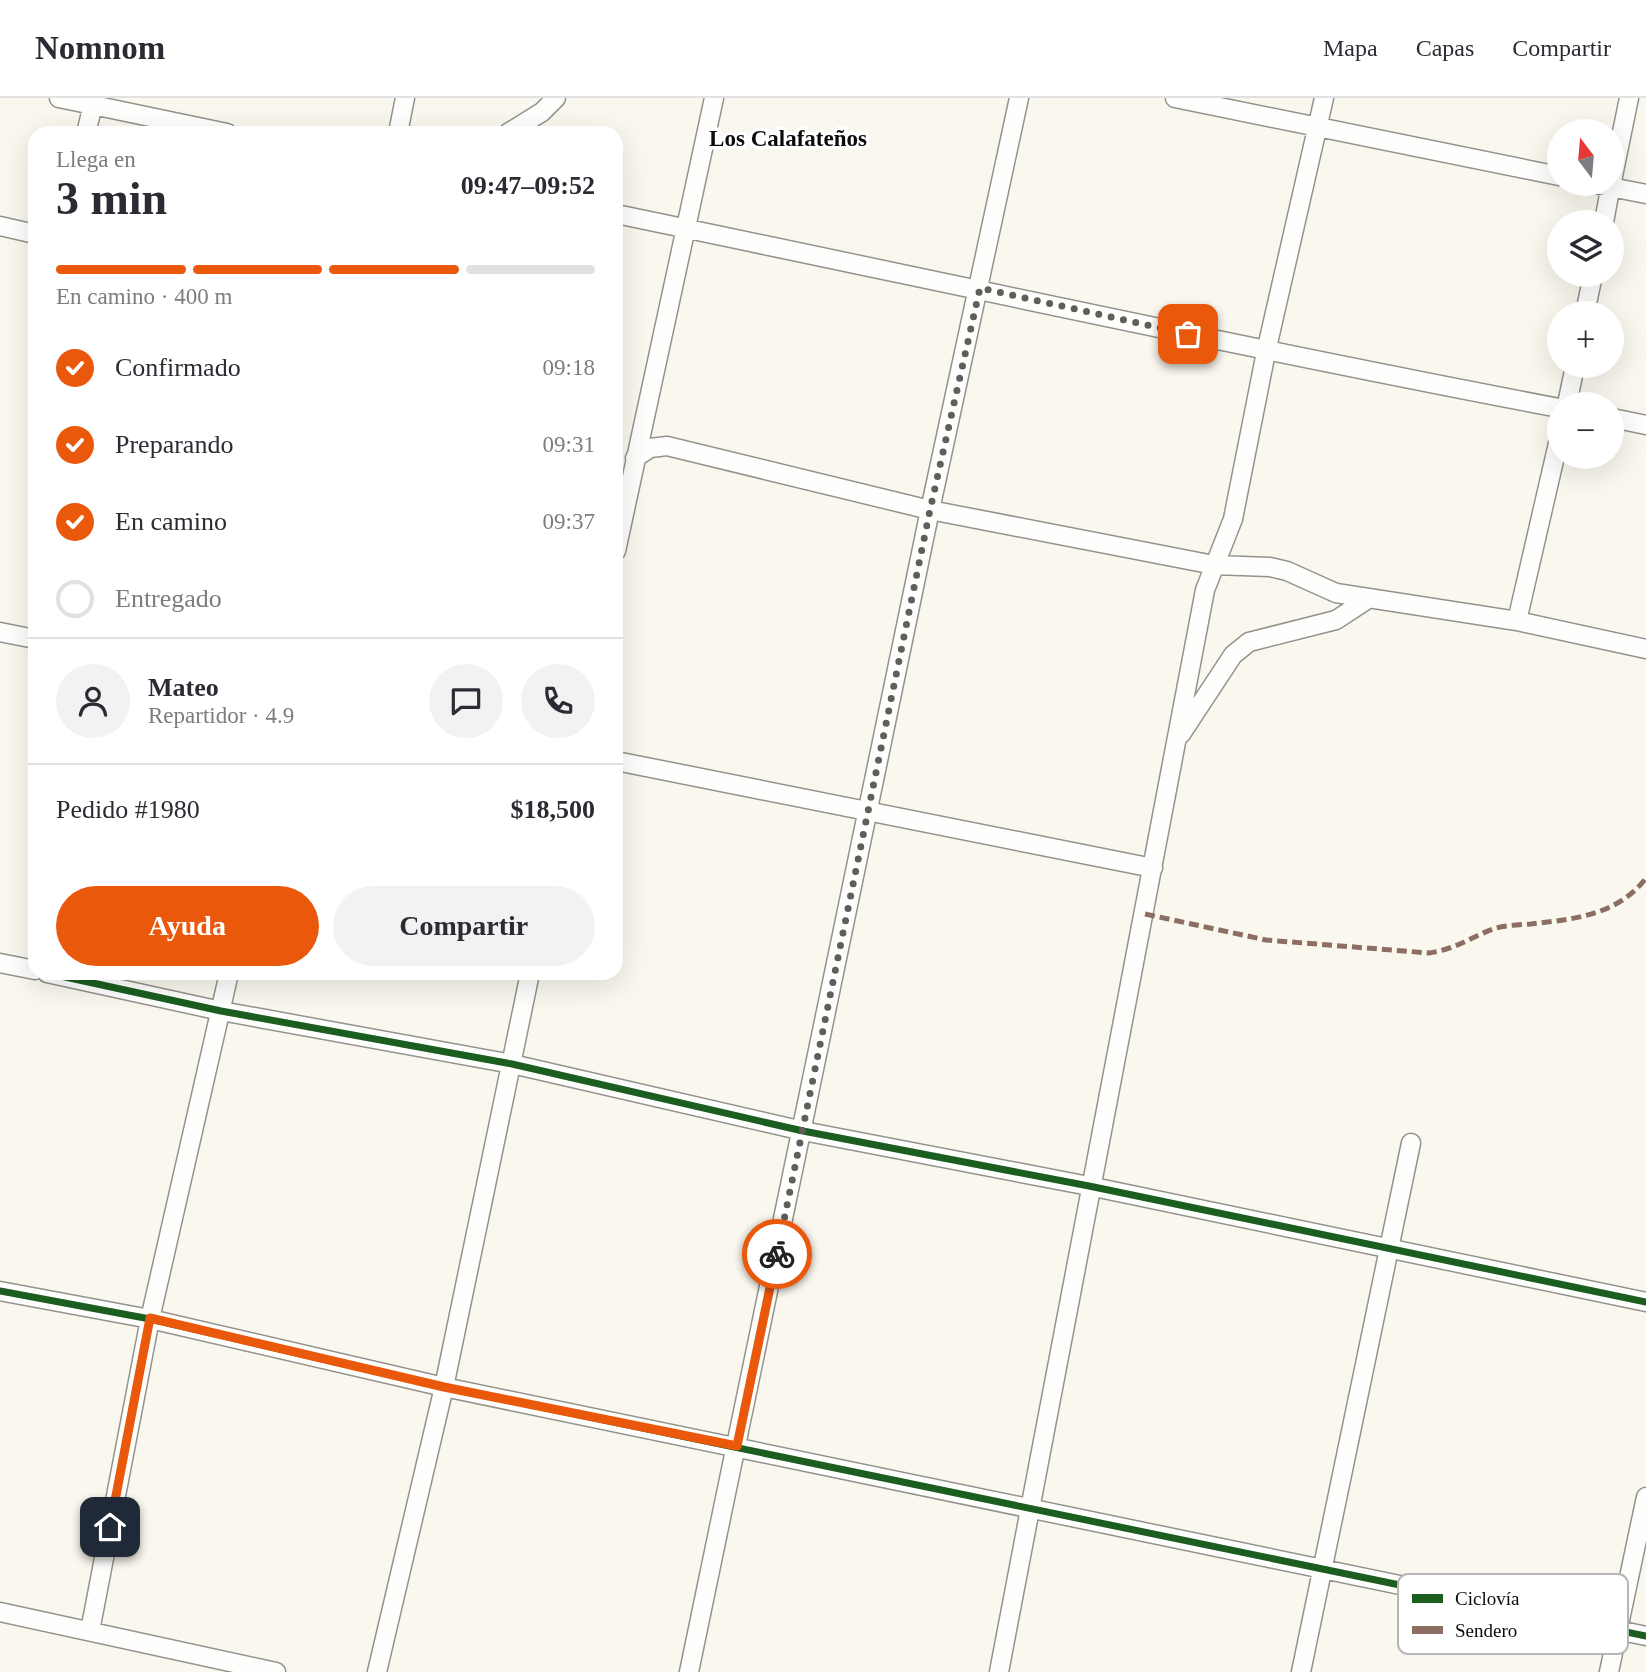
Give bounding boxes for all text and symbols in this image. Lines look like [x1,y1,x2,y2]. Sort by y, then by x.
text: Nomnom [35,30,165,66]
text: Mapa [1323,35,1378,61]
text: Capas [1416,35,1474,61]
text: Compartir [1512,35,1611,61]
north arrow [1547,119,1624,196]
map controls [1547,119,1624,469]
district label: Los Calafateños [709,126,867,151]
text: Llega en [56,147,136,172]
text: 09:47–09:52 [461,171,595,200]
text: 3 min [56,173,167,224]
button: layers [1547,210,1624,287]
text: En camino · 400 m [56,284,232,309]
button: + [1547,301,1624,378]
pin [1158,304,1218,364]
icon: bag [1169,315,1207,353]
icon: check [56,349,94,387]
text: Confirmado [115,353,241,382]
text: 09:18 [543,355,595,380]
button: − [1547,392,1624,469]
icon: check [56,426,94,464]
text: Preparando [115,430,233,459]
text: 09:31 [543,432,595,457]
icon: check [56,503,94,541]
text: En camino [115,507,227,536]
text: 09:37 [543,509,595,534]
text: Entregado [115,584,222,613]
button: person [56,664,130,738]
button: chat [429,664,503,738]
button: phone [521,664,595,738]
text: Mateo [148,673,219,702]
text: Repartidor · 4.9 [148,703,294,728]
text: Pedido #1980 [56,795,200,824]
text: $18,500 [511,795,595,824]
button: Ayuda [56,886,319,966]
button: Compartir [333,886,595,966]
courier [742,1219,812,1289]
icon: bike [758,1235,796,1273]
pin [80,1497,140,1557]
icon: home [91,1508,129,1546]
legend [1398,1574,1628,1654]
text: Ciclovía [1455,1588,1520,1609]
text: Sendero [1455,1620,1517,1641]

